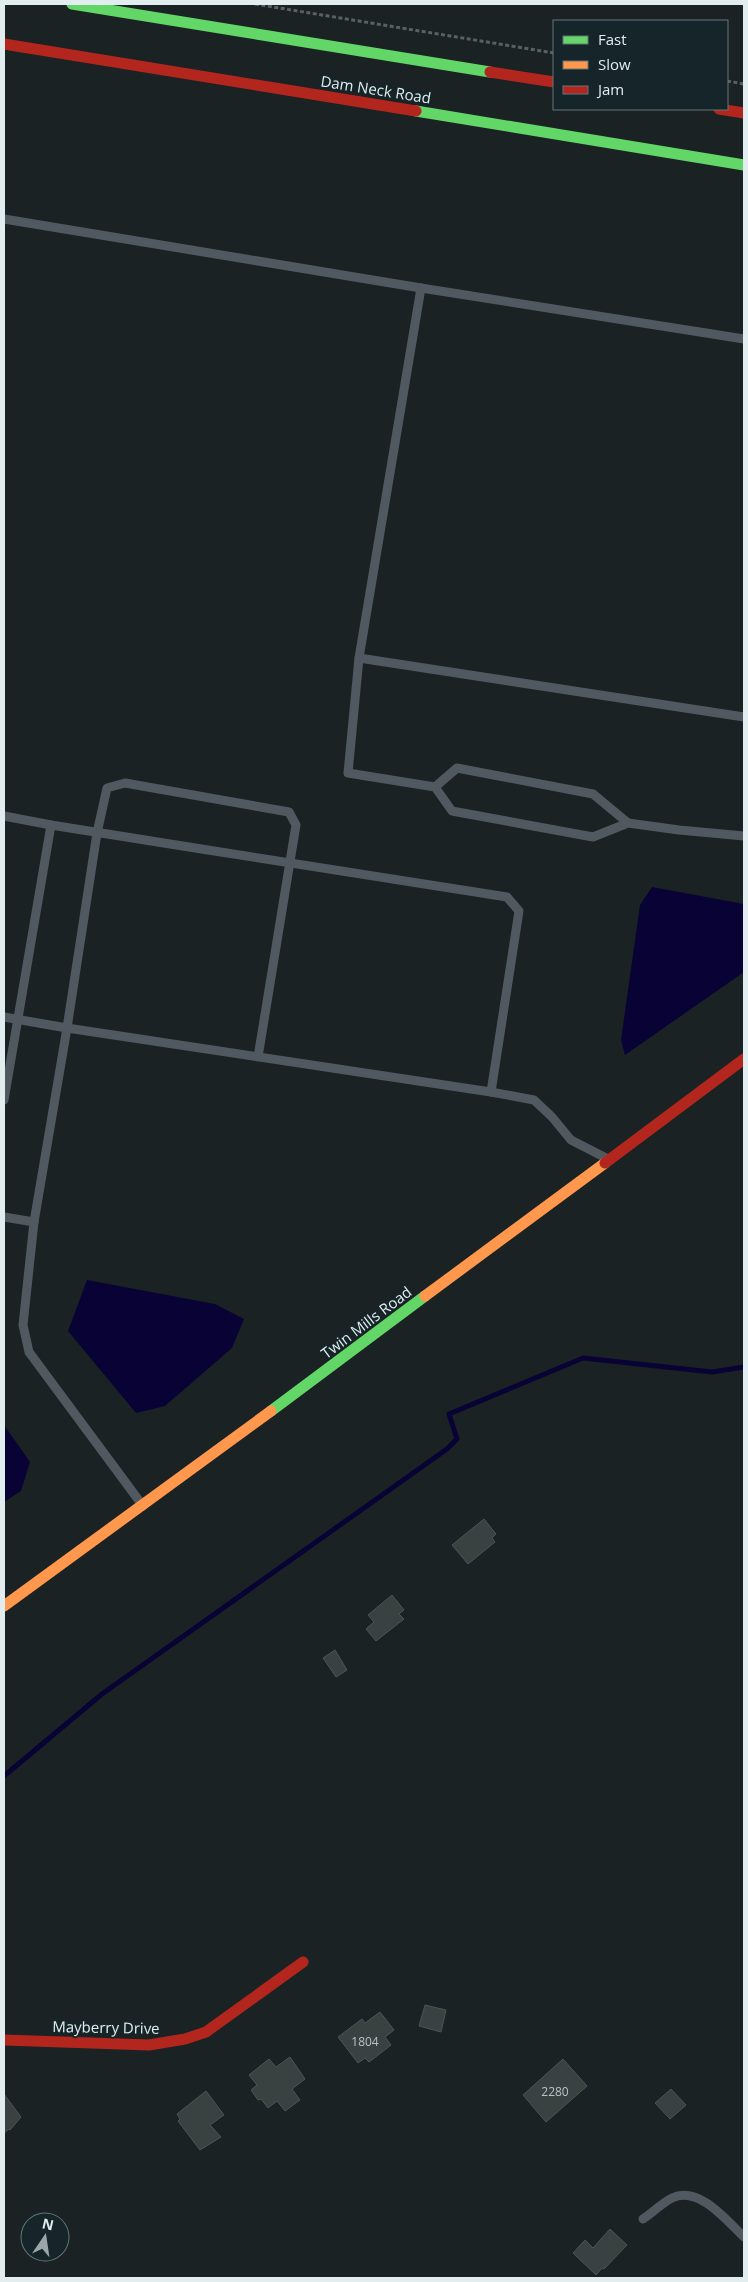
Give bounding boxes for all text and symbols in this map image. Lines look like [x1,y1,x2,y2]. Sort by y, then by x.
legend [553,20,728,110]
text: Fast [598,29,627,49]
text: Slow [598,54,631,74]
street label: Dam Neck Road [319,70,433,108]
text: Jam [596,79,624,99]
street label: Twin Mills Road [317,1281,415,1363]
street label: Mayberry Drive [52,2016,160,2038]
house number: 1804 [351,2033,379,2050]
house number: 2280 [541,2083,569,2100]
north arrow [20,2212,70,2262]
text: N [40,2213,56,2234]

